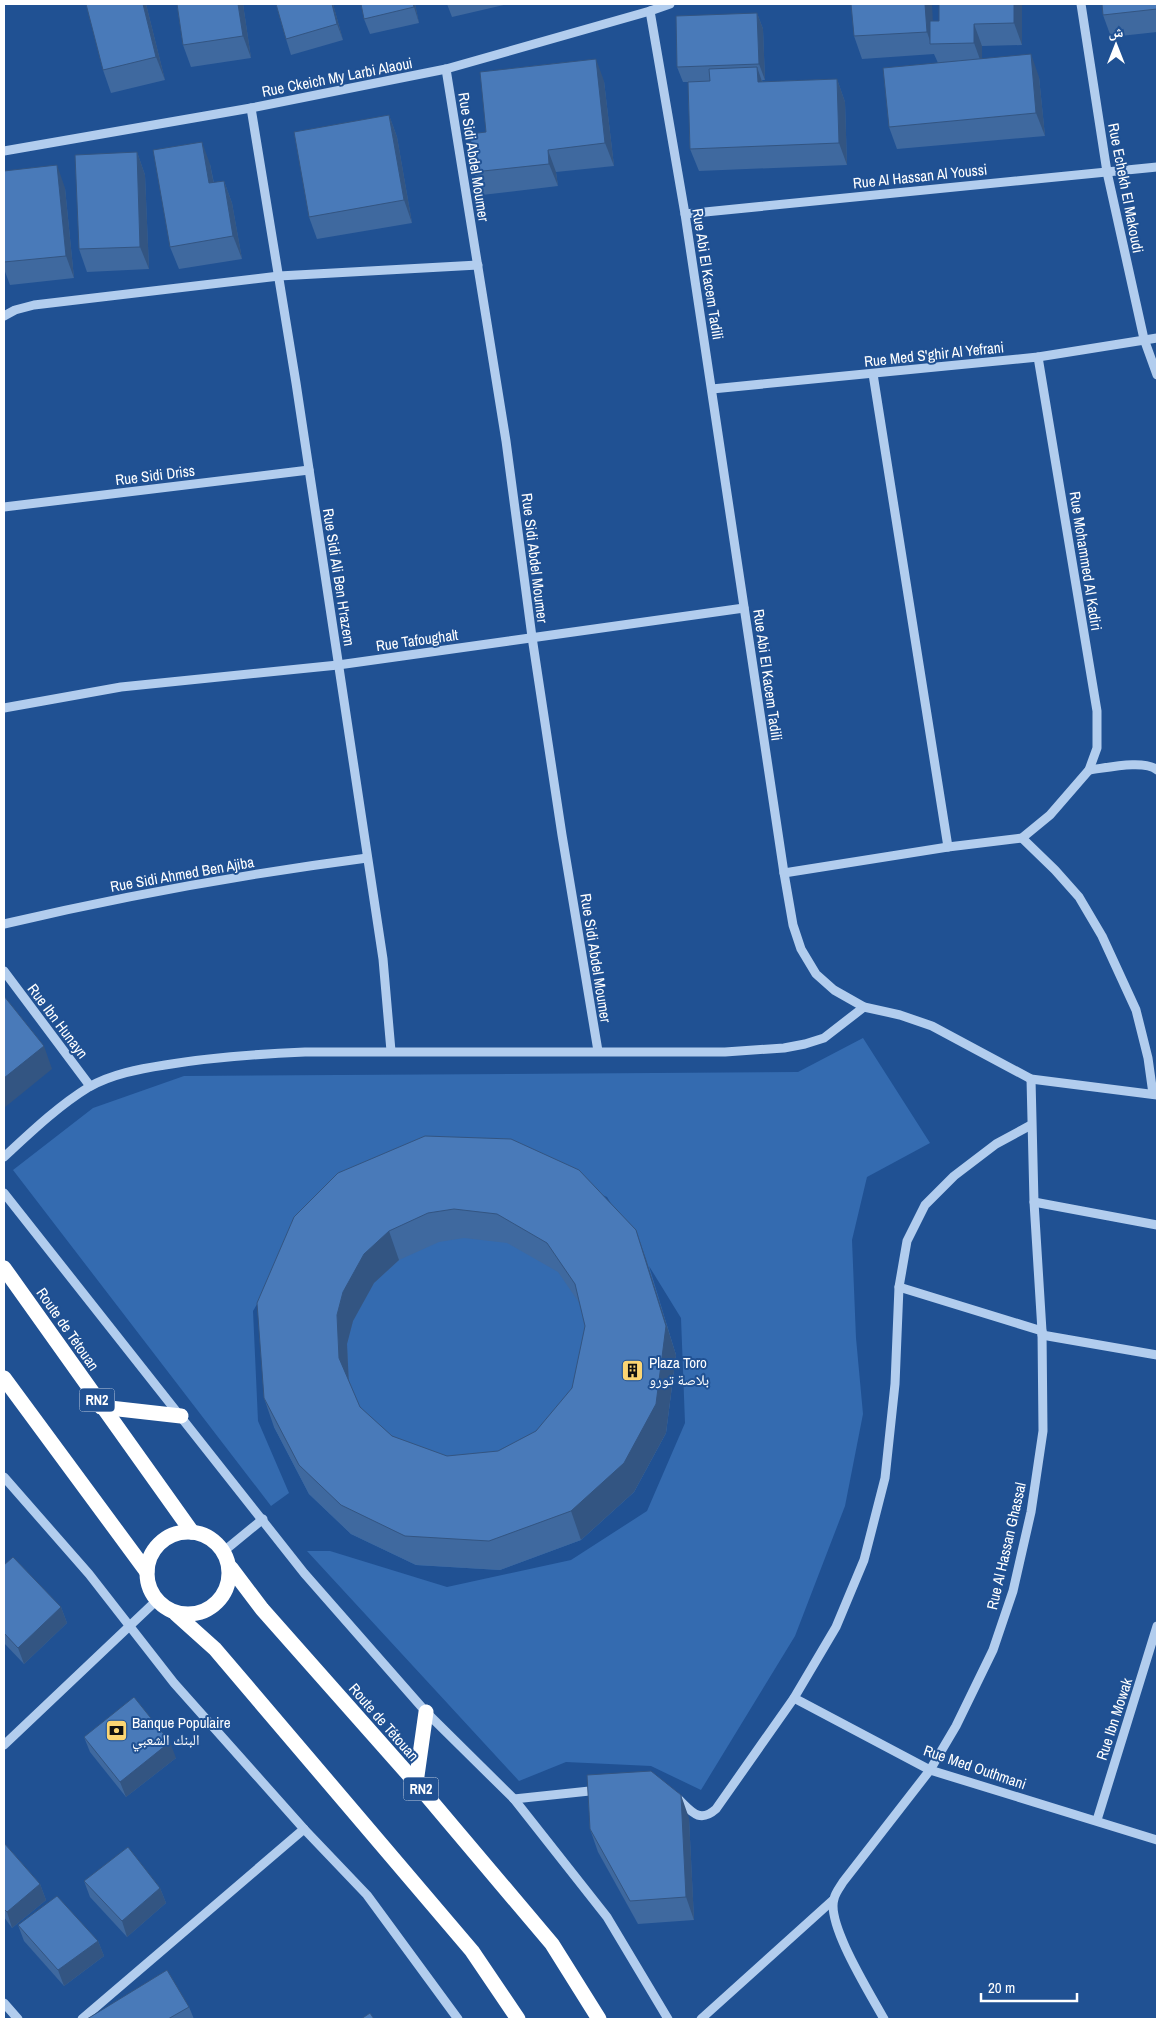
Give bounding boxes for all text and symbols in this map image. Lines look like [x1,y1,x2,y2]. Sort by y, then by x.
north arrow [1091,20,1141,70]
text: ش [1109,23,1124,41]
street label: Rue Ckeich My Larbi Alaoui [260,52,414,102]
street label: Rue Sidi Abdel Moumer [453,91,495,223]
street label: Rue Echekh El Makoudi [1103,121,1149,255]
street label: Rue Al Hassan Al Youssi [852,159,988,193]
street label: Rue Abi El Kacem Tadili [687,207,729,341]
street label: Rue Med S'ghir Al Yefrani [863,336,1005,372]
street label: Rue Sidi Driss [114,460,196,490]
street label: Rue Mohammed Al Kadiri [1065,490,1107,632]
street label: Rue Sidi Abdel Moumer [517,492,553,624]
street label: Rue Sidi Ali Ben H'razem [318,507,360,647]
street label: Rue Abi El Kacem Tadili [748,608,788,742]
street label: Rue Tafoughalt [375,624,460,656]
street label: Rue Sidi Ahmed Ben Ajiba [108,851,256,897]
street label: Rue Sidi Abdel Moumer [575,892,617,1024]
street label: Rue Ibn Hunayn [23,979,93,1063]
street label: Route de Tétouan [32,1283,104,1375]
place label: Plaza Toro بلاصة تورو [649,1352,709,1390]
building icon: Plaza Toro بلاصة تورو [621,1359,645,1383]
road number: RN2 [80,1388,114,1412]
street label: Rue Al Hassan Ghassal [981,1480,1031,1612]
street label: Rue Ibn Mowak [1091,1674,1137,1763]
street label: Route de Tétouan [344,1679,424,1765]
place label: Banque Populaire البنك الشعبي [132,1712,231,1751]
bank icon: Banque Populaire البنك الشعبي [104,1719,128,1743]
street label: Rue Med Outhmani [921,1740,1029,1794]
road number: RN2 [404,1778,438,1800]
scale bar [981,1970,1077,2002]
text: 20 m [988,1977,1015,1998]

